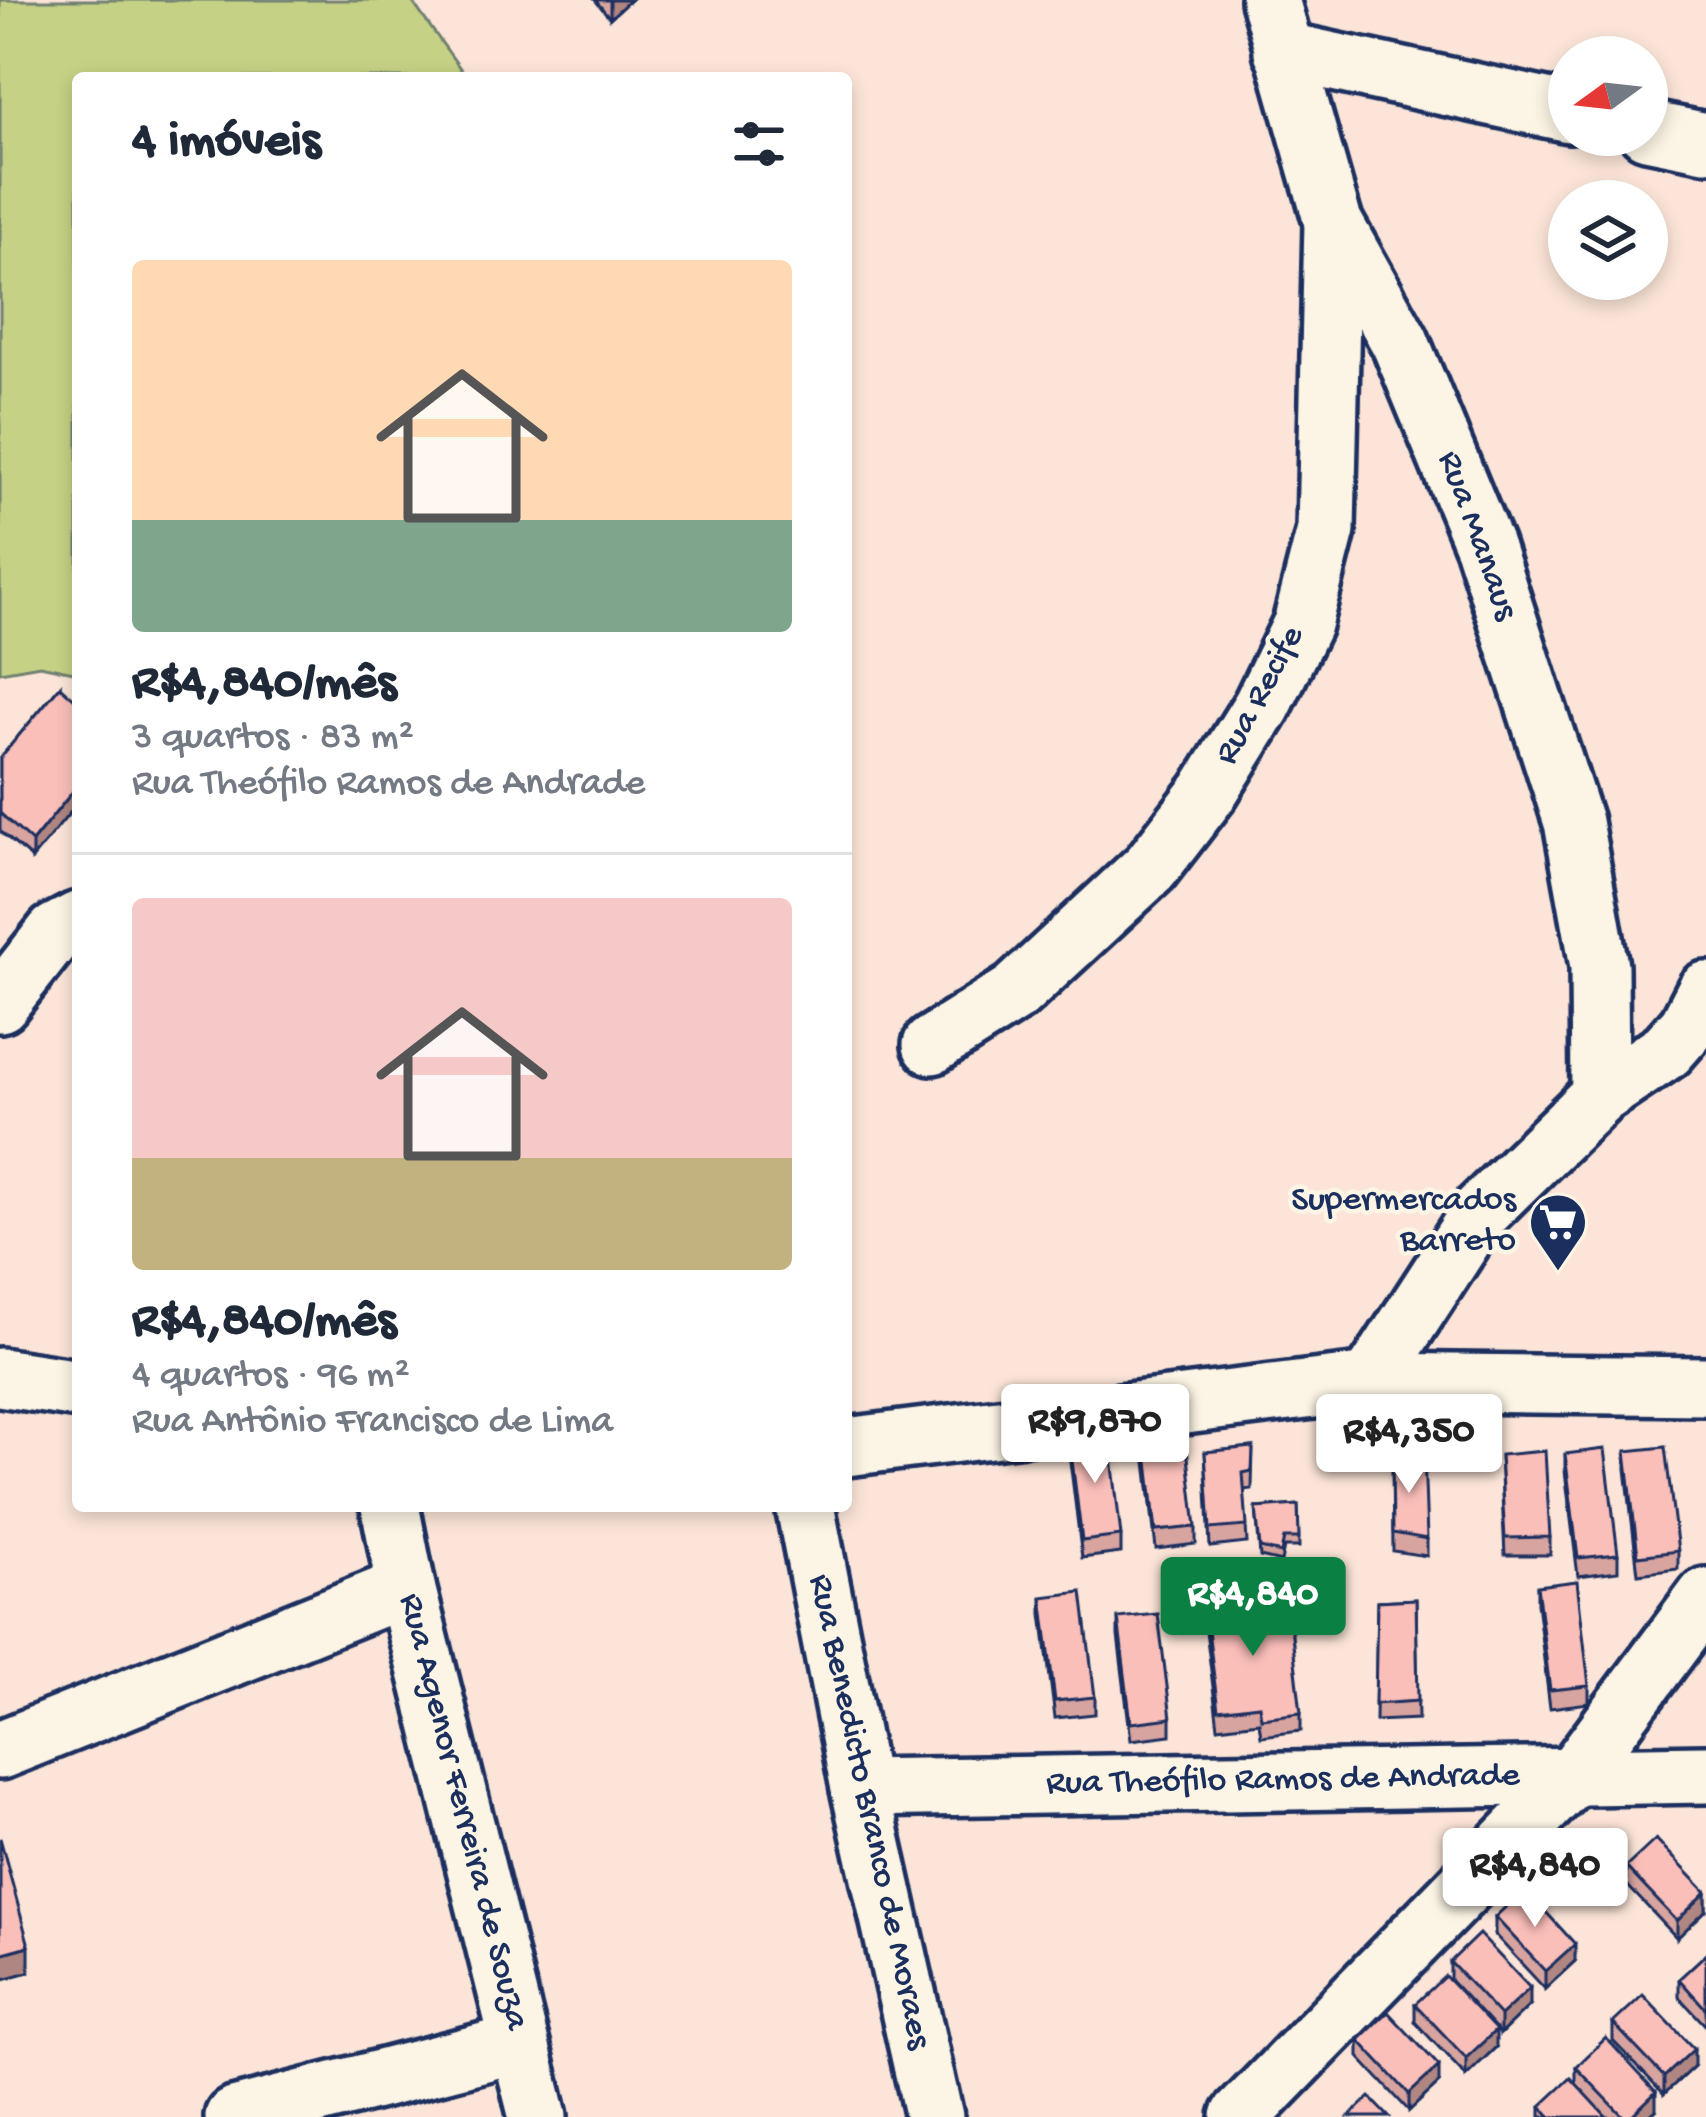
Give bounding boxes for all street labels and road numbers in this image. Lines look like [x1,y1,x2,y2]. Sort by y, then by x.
street label: Rua Manaus [1426,446,1527,628]
street label: Rua Recife [1206,619,1316,773]
street label: Rua Benedicto Branco de Moraes [797,1571,940,2055]
street label: Rua Agenor Ferreira de Souza [387,1589,537,2036]
street label: Rua Theófilo Ramos de Andrade [1046,1755,1521,1807]

